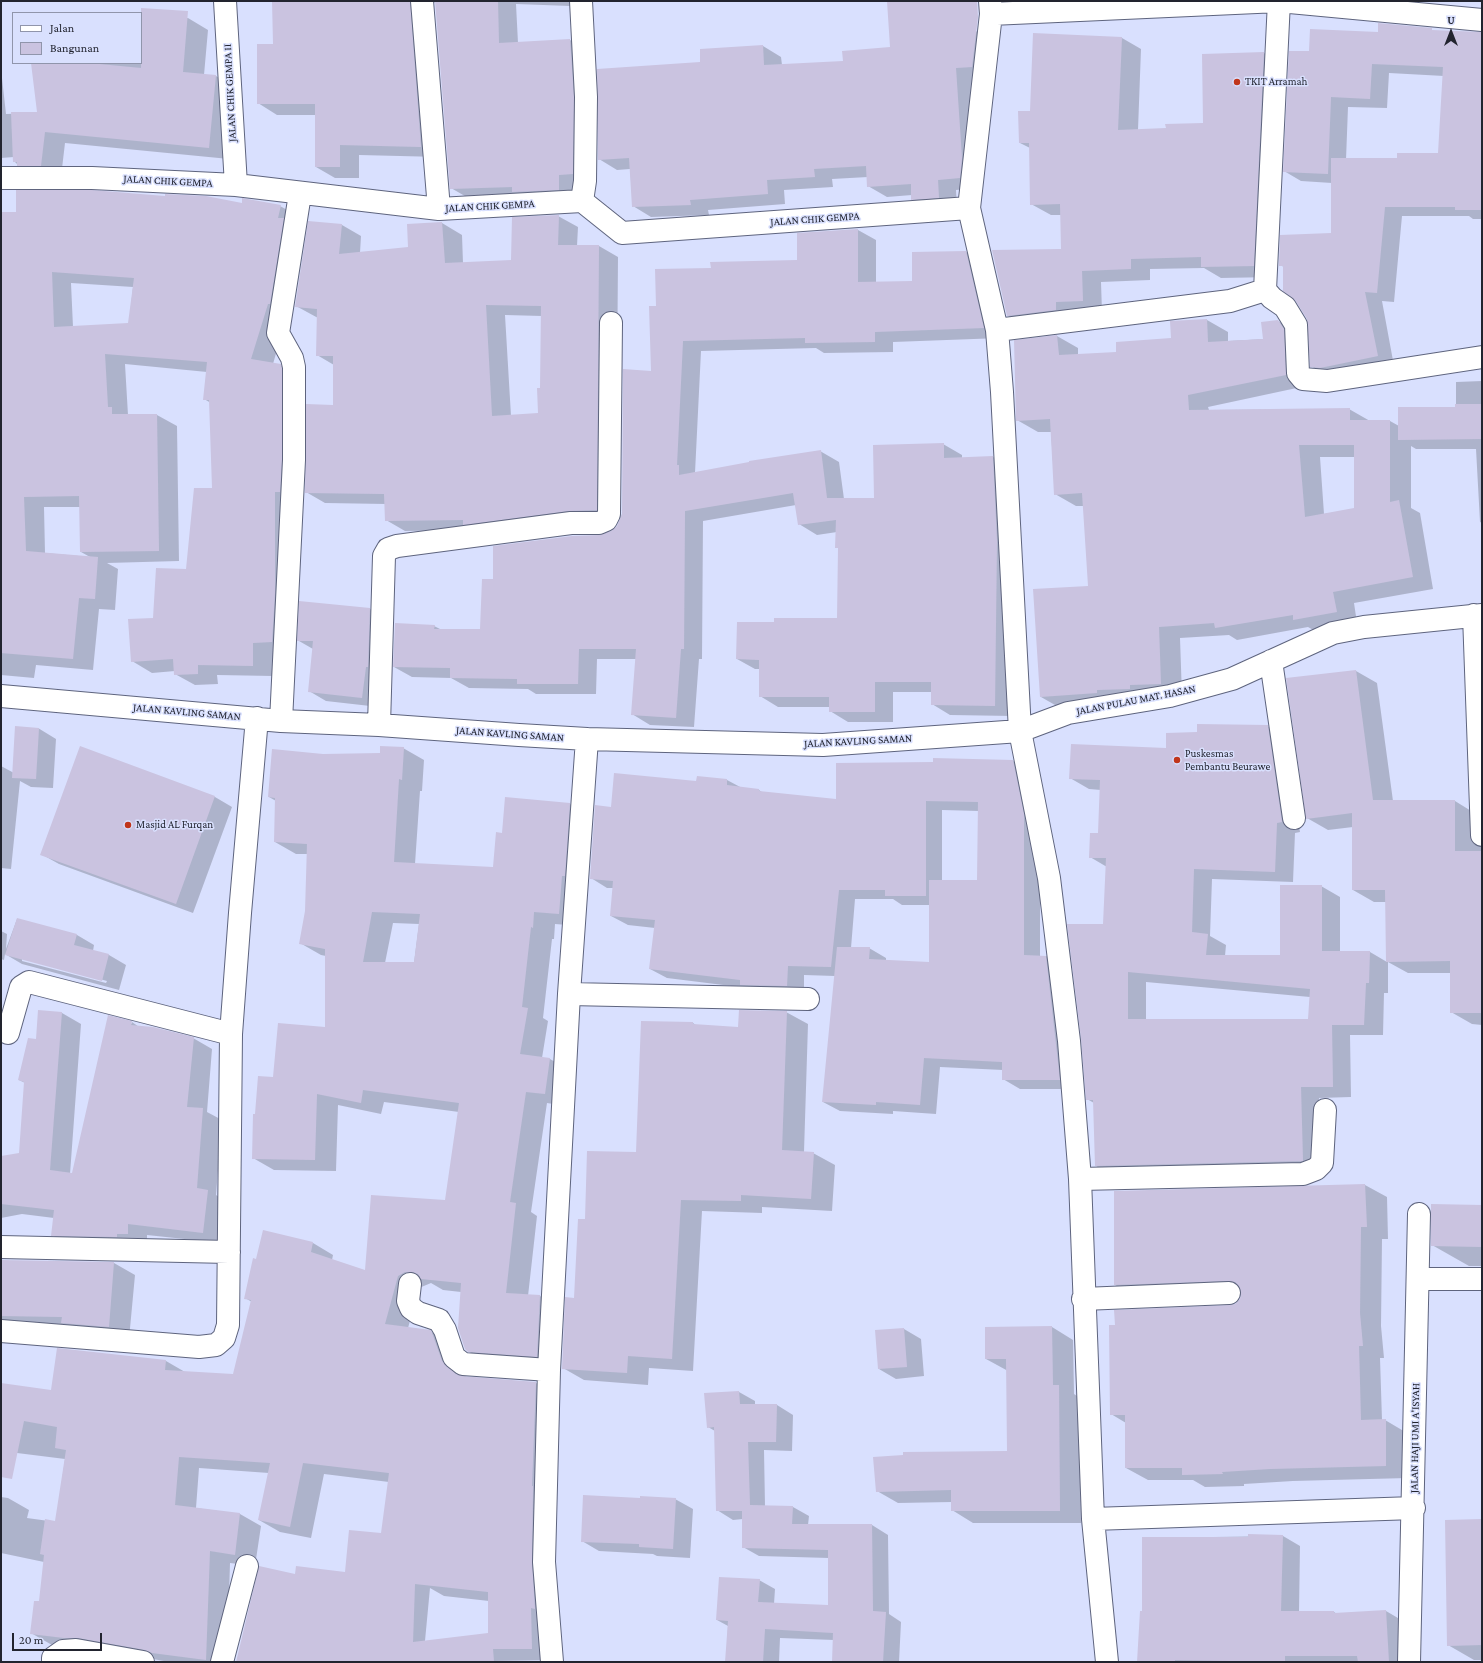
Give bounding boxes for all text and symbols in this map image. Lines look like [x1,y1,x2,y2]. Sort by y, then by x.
legend [12,12,142,64]
north arrow [1431,12,1471,52]
text: U [1447,14,1455,26]
text: Jalan [50,21,74,35]
text: Bangunan [50,41,99,55]
street label: JALAN CHIK GEMPA II [221,44,239,142]
place label: TKIT Arramah [1245,75,1307,89]
marker: TKIT Arramah [1232,77,1242,87]
street label: JALAN CHIK GEMPA [123,172,213,190]
street label: JALAN CHIK GEMPA [445,197,535,215]
street label: JALAN CHIK GEMPA [770,209,860,229]
street label: JALAN PULAU MAT. HASAN [1075,682,1197,718]
street label: JALAN KAVLING SAMAN [133,701,241,723]
street label: JALAN KAVLING SAMAN [456,724,564,744]
street label: JALAN KAVLING SAMAN [804,732,912,750]
place label: Puskesmas Pembantu Beurawe [1185,747,1270,773]
marker: Puskesmas Pembantu Beurawe [1172,755,1182,765]
place label: Masjid AL Furqan [136,818,213,832]
marker: Masjid AL Furqan [123,820,133,830]
street label: JALAN HAJI UMI A'ISYAH [1407,1383,1423,1493]
scale bar [14,1625,104,1651]
text: 20 m [19,1633,43,1647]

